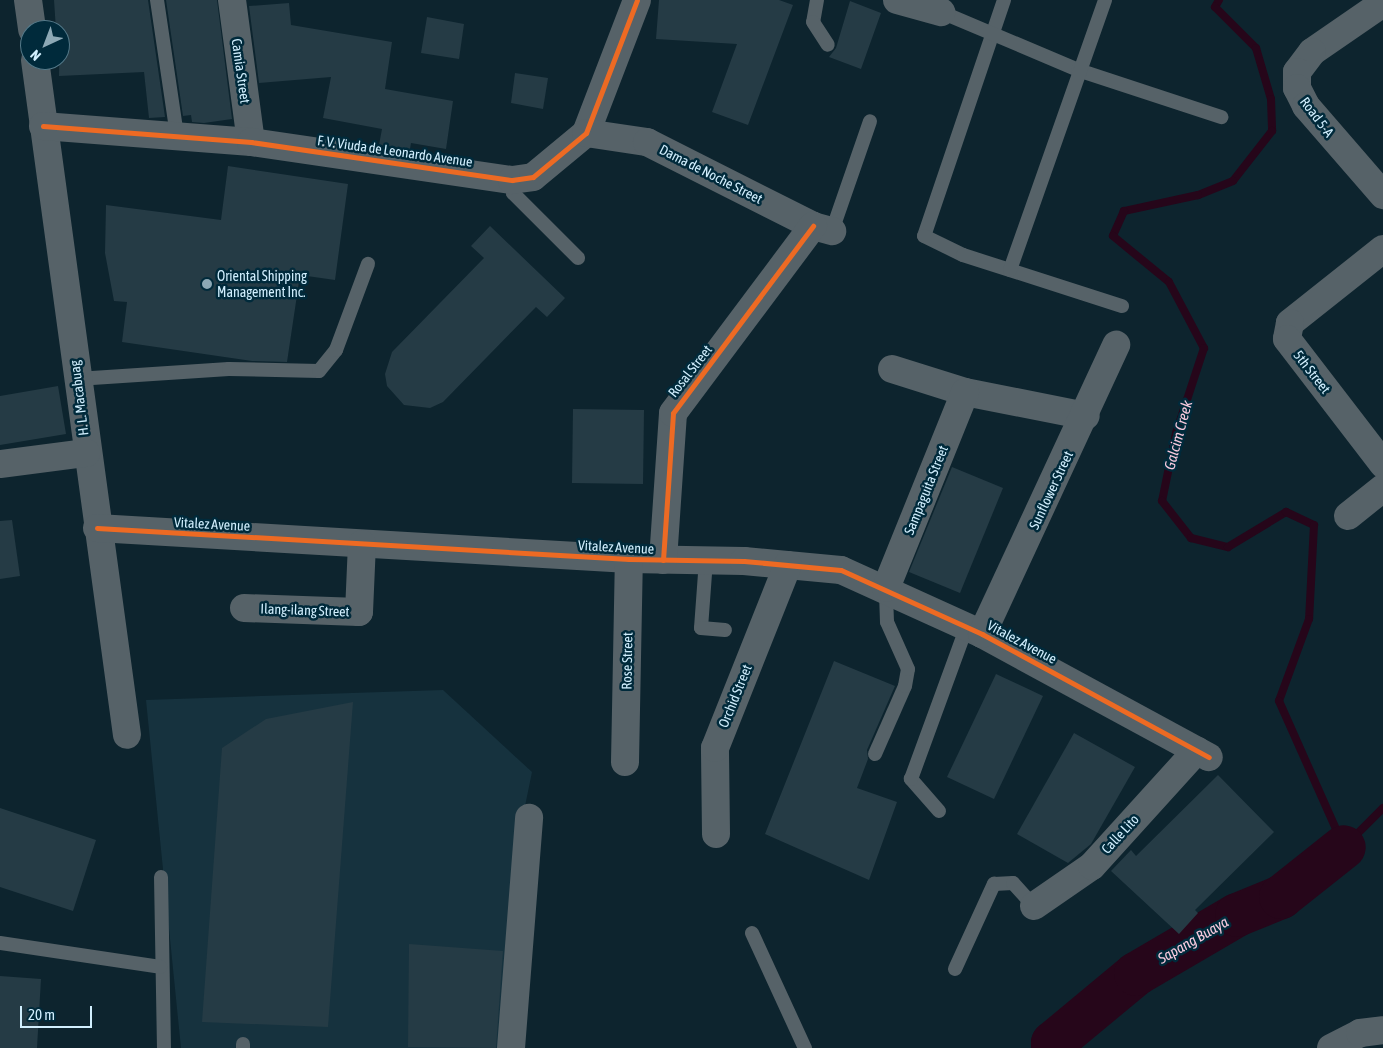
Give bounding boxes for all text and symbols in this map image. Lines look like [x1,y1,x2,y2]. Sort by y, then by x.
north arrow [20,20,70,70]
street label: Camia Street [228,38,254,104]
text: N [27,47,44,64]
street label: Road 5-A [1297,94,1337,140]
street label: F. V. Viuda de Leonardo Avenue [316,132,474,170]
street label: Dama de Noche Street [657,141,765,207]
place label: Oriental Shipping Management Inc. [217,268,307,300]
marker: Oriental Shipping Management Inc. [201,278,213,290]
street label: Rosal Street [664,342,716,400]
street label: 5th Street [1290,347,1334,397]
street label: H. L. Macabuag [66,359,92,437]
water label: Galcim Creek [1160,398,1196,472]
street label: Sampaguita Street [900,443,952,537]
street label: Sunflower Street [1026,448,1076,532]
street label: Vitalez Avenue [173,514,251,534]
street label: Vitalez Avenue [577,537,655,557]
street label: Ilang-ilang Street [260,600,350,620]
street label: Vitalez Avenue [984,617,1060,667]
street label: Rose Street [618,632,636,690]
street label: Orchid Street [715,662,755,730]
street label: Calle Lito [1098,811,1142,857]
water label: Sapang Buaya [1155,913,1231,967]
scale bar [22,996,95,1028]
text: 20 m [28,1006,55,1023]

